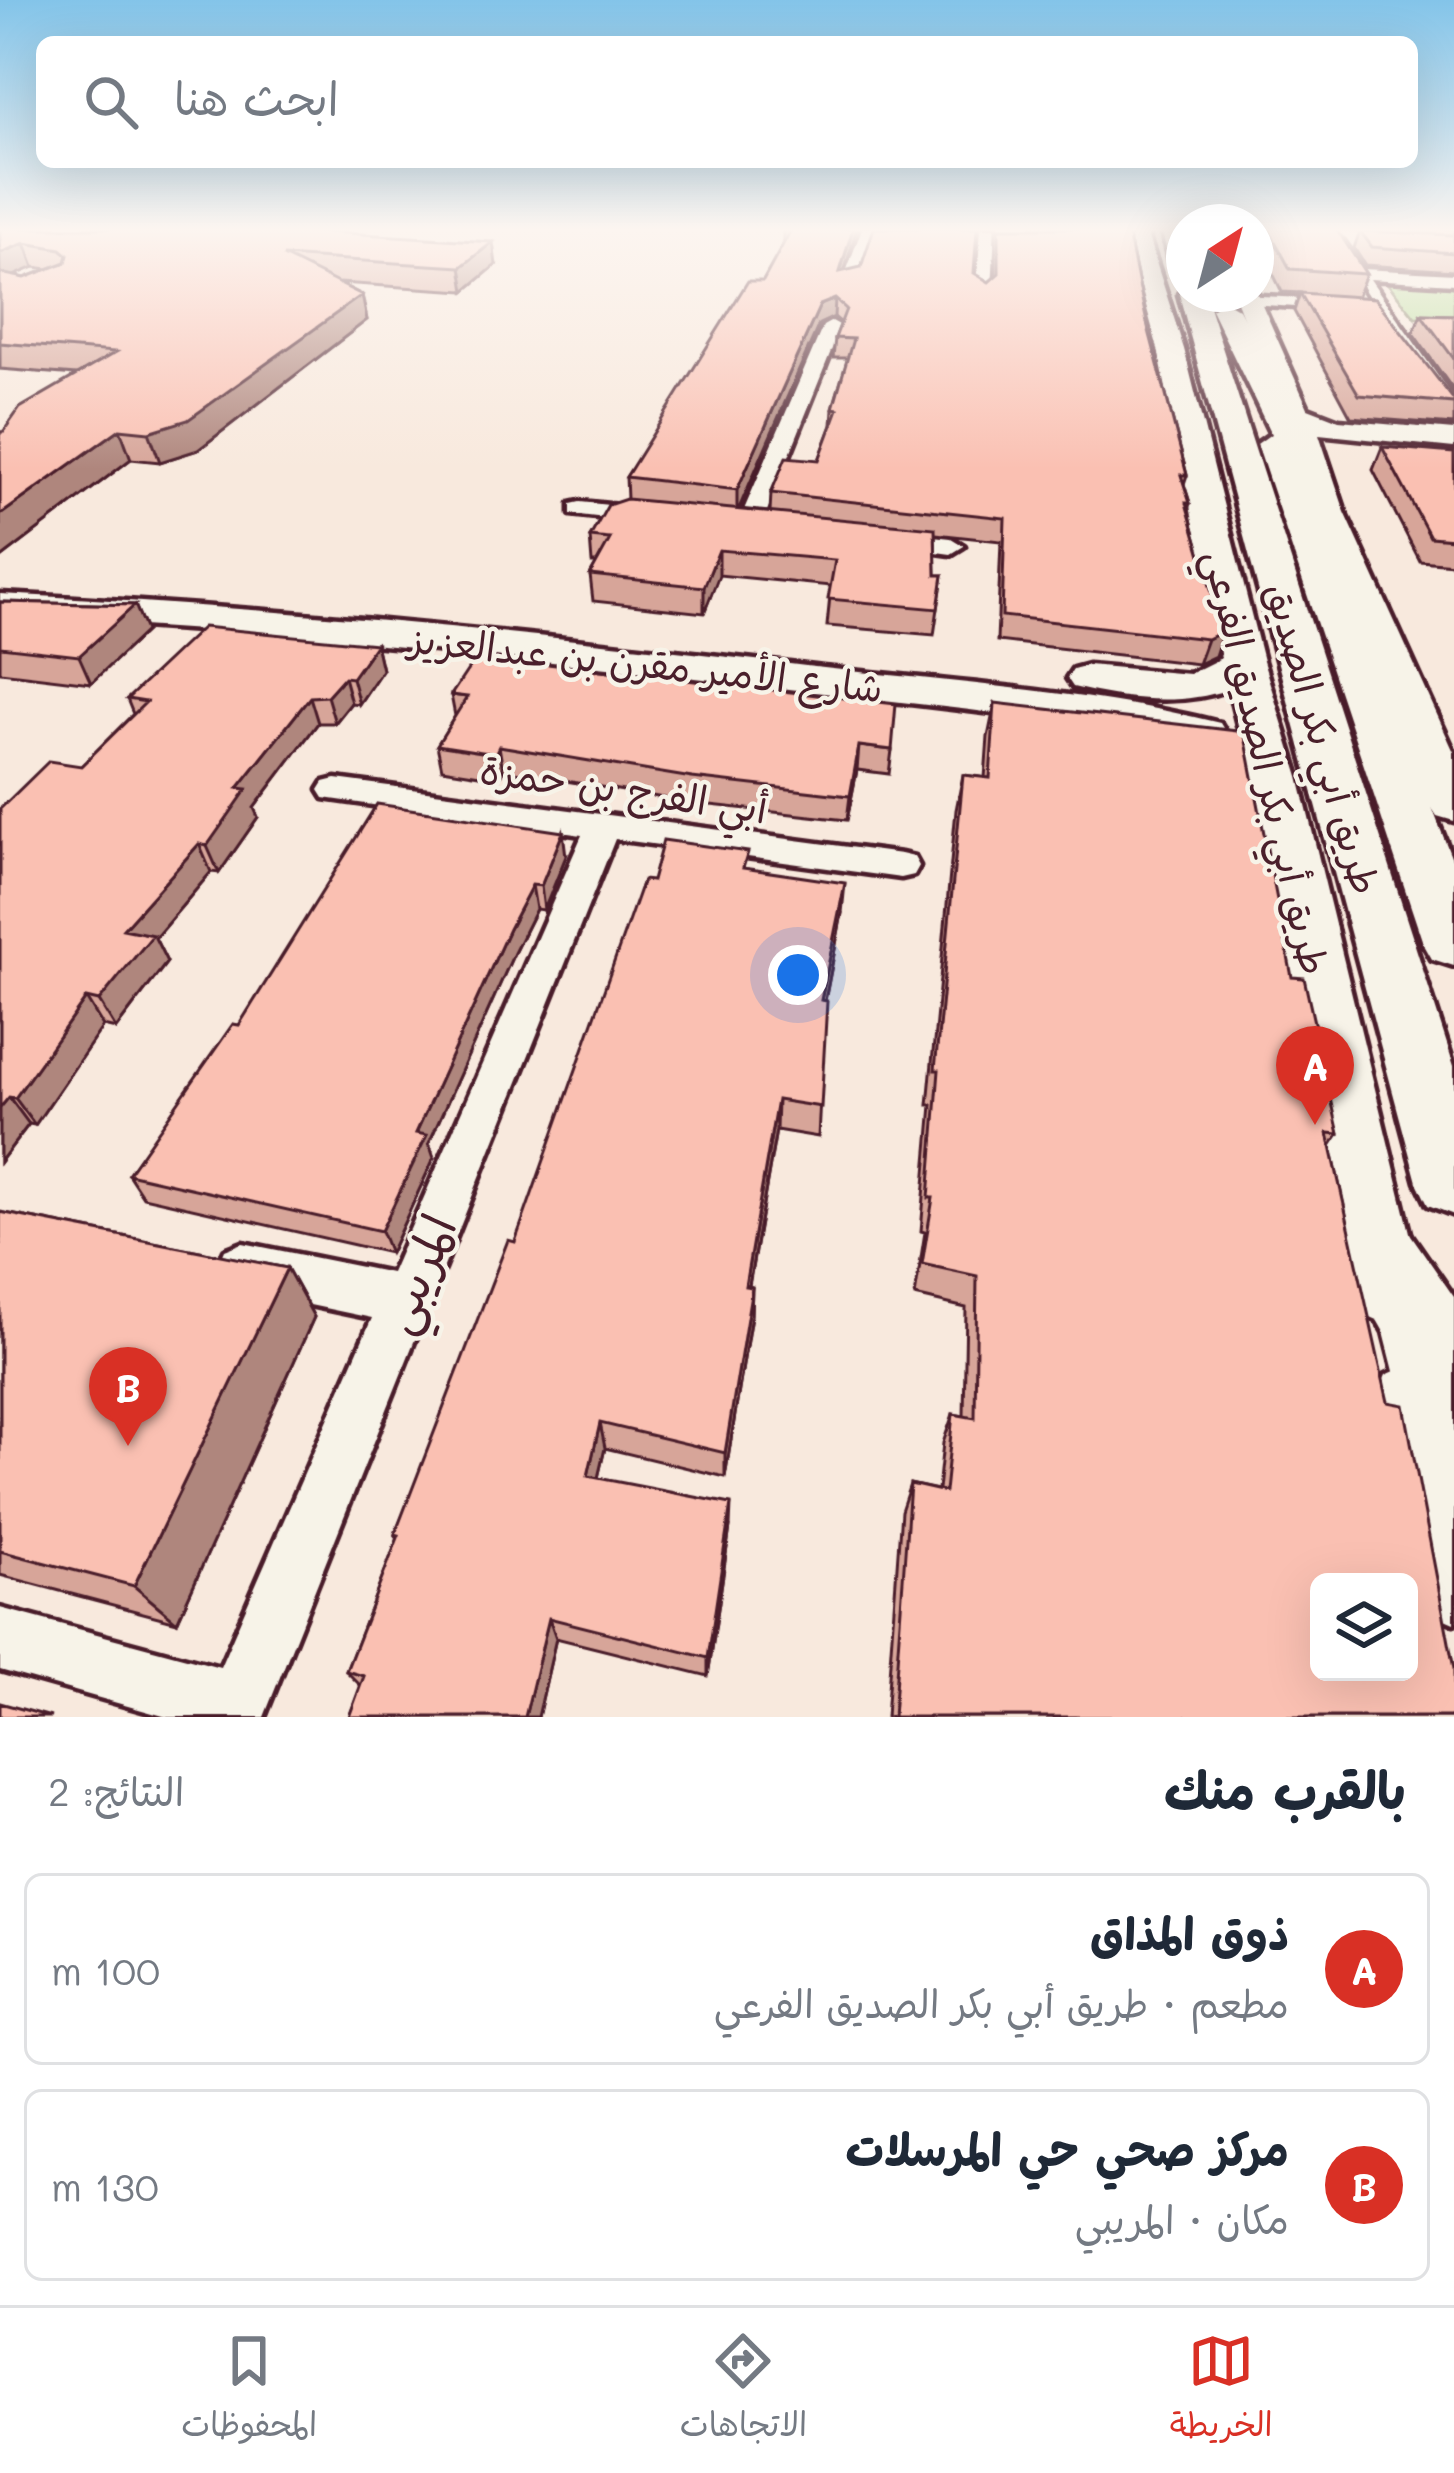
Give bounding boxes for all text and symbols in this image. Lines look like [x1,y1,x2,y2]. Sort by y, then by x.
search box [36,36,1418,168]
text: ابحث هنا [174,68,339,126]
icon: search [78,69,144,135]
north arrow [1166,204,1274,312]
street label: طريق أبي بكر الصديق الفرعي [1185,545,1342,982]
street label: طريق أبي بكر الصديق [1245,576,1393,903]
street label: شارع الأمير مقرن بن عبدالعزيز [403,611,886,716]
street label: أبي الفرج بن حمزة [476,743,771,843]
your location [768,945,828,1005]
pin: A [1276,1026,1354,1125]
street label: المريبي [363,1204,481,1347]
pin: B [89,1347,167,1446]
map controls [1310,1573,1418,1681]
button: layers [1310,1573,1418,1681]
text: بالقرب منك [1164,1755,1406,1822]
text: النتائج: 2 [48,1765,184,1816]
text: ذوق المذاق [1090,1903,1289,1961]
text: 100 m [51,1944,160,1995]
text: A [1350,1944,1378,1995]
text: مطعم · طريق أبي بكر الصديق الفرعي [714,1977,1289,2028]
text: مركز صحي حي المرسلات [846,2119,1289,2177]
text: 130 m [51,2160,159,2211]
text: B [1351,2160,1377,2211]
text: مكان · المريبي [1075,2193,1289,2244]
tab: المحفوظات [181,2328,317,2454]
tab: الاتجاهات [680,2328,807,2454]
tab: الخريطة [1170,2328,1273,2454]

